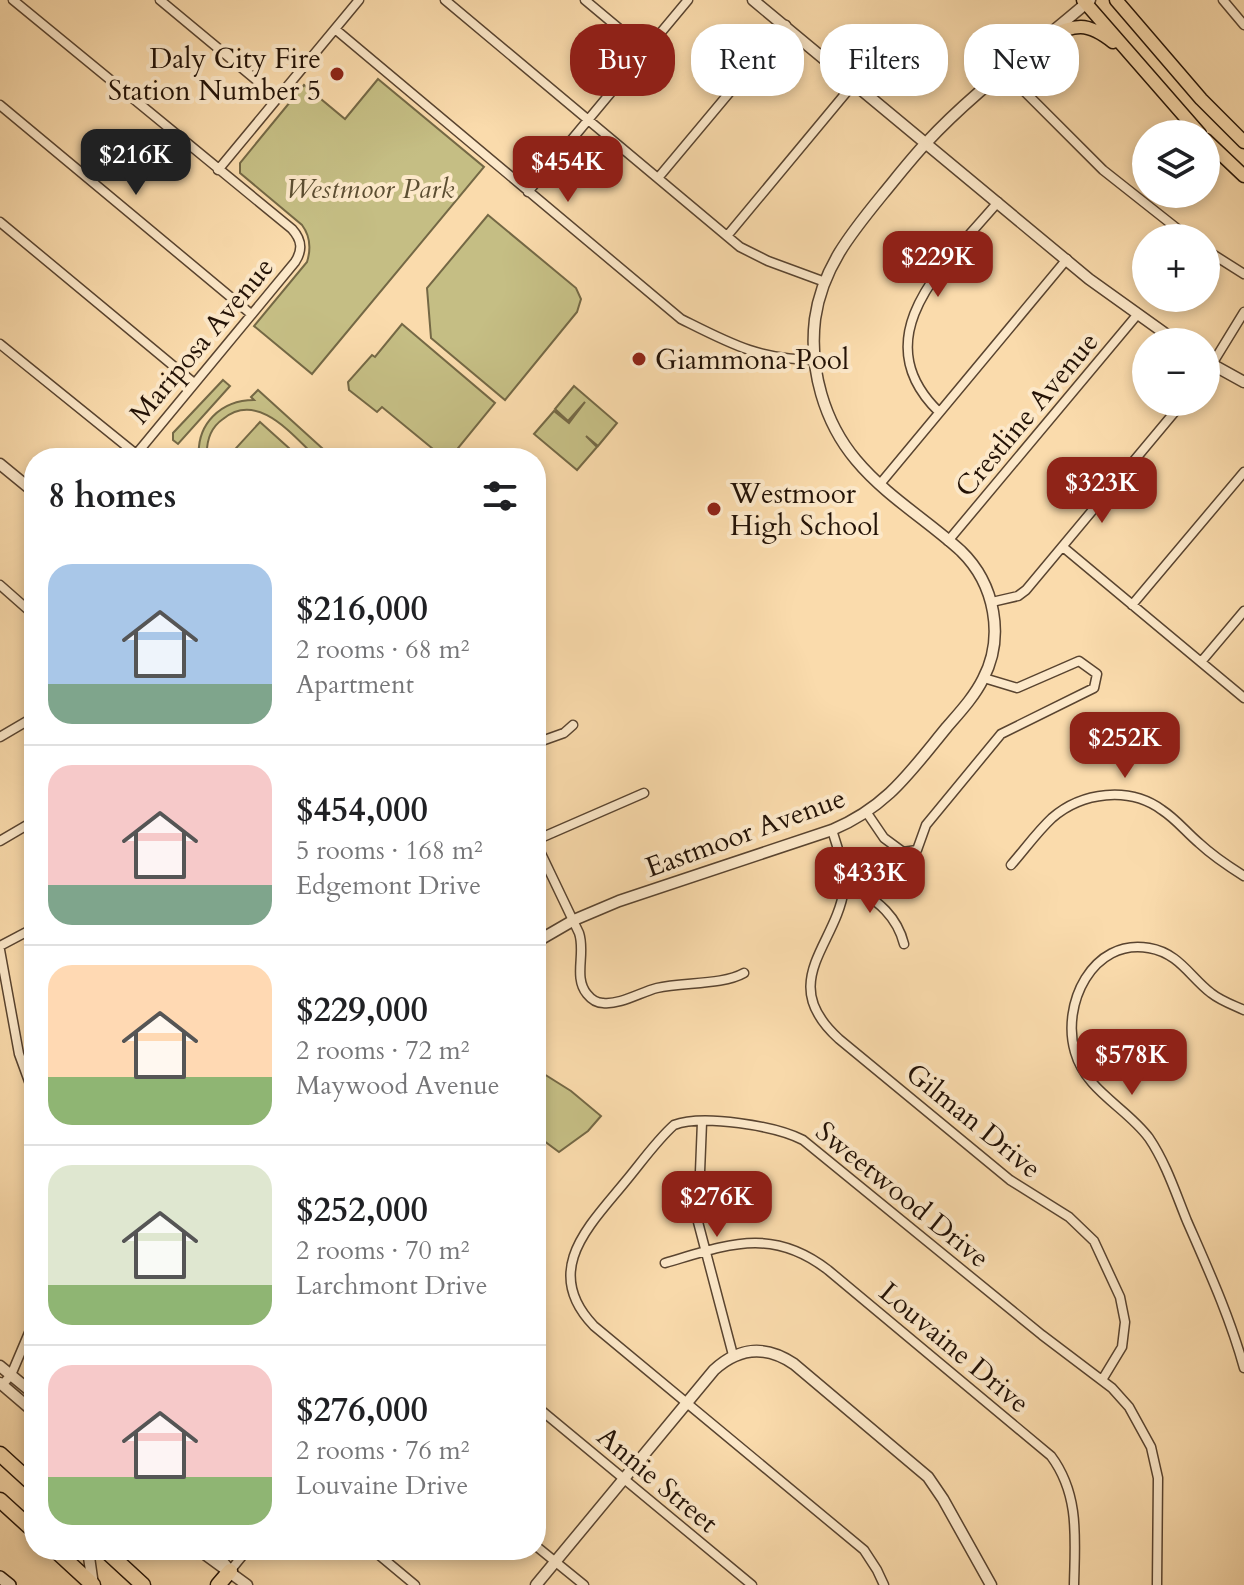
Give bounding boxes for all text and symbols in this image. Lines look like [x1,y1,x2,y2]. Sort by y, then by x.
chip: Buy [570,24,675,96]
chip: Rent [691,24,804,96]
chip: Filters [820,24,948,96]
chip: New [964,24,1079,96]
place label: Daly City Fire Station Number 5 [108,40,321,110]
marker: Daly City Fire Station Number 5 [328,65,346,83]
map controls [1132,120,1220,416]
button: layers [1132,120,1220,208]
pin: $216K [80,129,192,197]
pin: $454K [512,136,624,204]
text: $216K [99,137,173,172]
text: $454K [531,144,605,179]
park label: Westmoor Park [286,170,455,208]
button: + [1132,224,1220,312]
pin: $229K [882,231,994,299]
text: $229K [901,239,975,274]
street label: Mariposa Avenue [121,249,283,432]
street label: Crestline Avenue [946,324,1107,505]
button: − [1132,328,1220,416]
place label: Giammona Pool [655,341,849,379]
marker: Giammona Pool [630,350,648,368]
pin: $323K [1046,457,1158,525]
text: $323K [1065,465,1139,500]
text: 8 homes [48,473,176,519]
icon: filters [478,474,522,518]
place label: Westmoor High School [729,475,879,545]
marker: Westmoor High School [705,500,723,518]
text: $216,000 [296,586,428,632]
icon: home [112,596,208,692]
text: 2 rooms · 68 m² [296,632,469,667]
text: Apartment [296,667,414,702]
pin: $252K [1069,712,1181,780]
text: $252K [1088,720,1162,755]
street label: Eastmoor Avenue [640,779,851,887]
text: $454,000 [296,787,428,833]
icon: home [112,797,208,893]
text: 5 rooms · 168 m² [296,833,483,868]
pin: $433K [814,847,926,915]
text: $433K [833,855,907,890]
text: Edgemont Drive [296,868,481,903]
text: $229,000 [296,987,428,1033]
icon: home [112,997,208,1093]
pin: $578K [1076,1029,1188,1097]
text: 2 rooms · 72 m² [296,1033,469,1068]
text: $578K [1095,1037,1169,1072]
street label: Gilman Drive [898,1054,1049,1187]
text: Maywood Avenue [296,1068,500,1103]
street label: Sweetwood Drive [807,1113,997,1277]
pin: $276K [661,1171,773,1239]
text: $276K [680,1179,754,1214]
text: $252,000 [296,1187,428,1233]
icon: home [112,1197,208,1293]
text: 2 rooms · 70 m² [296,1233,469,1268]
text: Larchmont Drive [296,1268,487,1303]
street label: Louvaine Drive [871,1274,1038,1422]
text: $276,000 [296,1387,428,1433]
icon: home [112,1397,208,1493]
street label: Annie Street [589,1418,726,1542]
text: 2 rooms · 76 m² [296,1433,469,1468]
text: Louvaine Drive [296,1468,468,1503]

